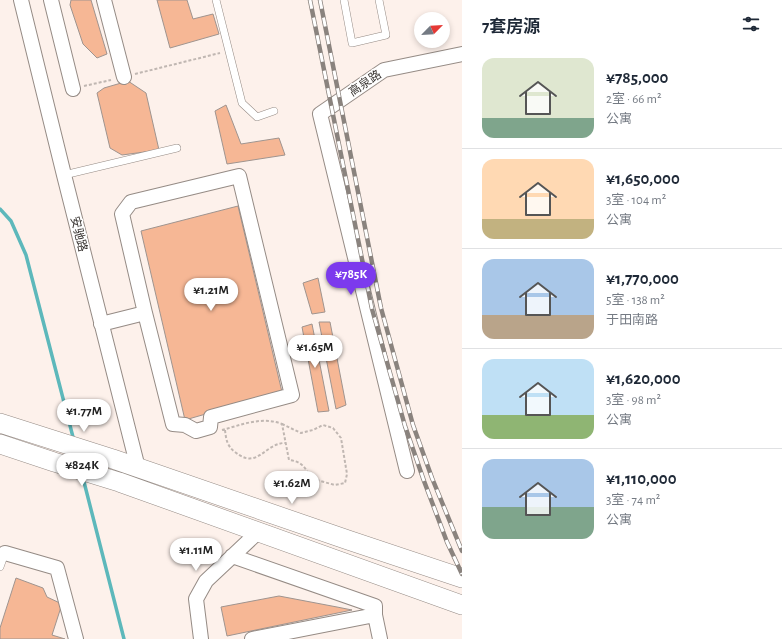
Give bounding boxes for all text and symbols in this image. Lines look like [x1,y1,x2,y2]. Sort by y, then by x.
north arrow [414,12,450,48]
map controls [414,12,450,48]
icon: filters [740,13,762,35]
text: 7套房源 [482,18,540,35]
street label: 高泉路 [346,67,383,98]
text: ¥785,000 [606,69,668,86]
icon: home [514,74,562,122]
text: 2室 · 66 m² [606,93,661,106]
text: 公寓 [606,113,632,126]
text: ¥1,650,000 [606,170,680,187]
icon: home [514,175,562,223]
text: 3室 · 104 m² [606,194,666,207]
text: 公寓 [606,214,632,227]
street label: 安驰路 [69,215,90,253]
pin: ¥785K [323,262,379,296]
text: ¥785K [335,268,367,281]
text: ¥1,770,000 [606,270,679,287]
icon: home [514,275,562,323]
pin: ¥1.21M [178,278,244,312]
text: ¥1.21M [193,284,229,297]
text: 5室 · 138 m² [606,294,665,307]
text: 于田南路 [606,314,658,327]
pin: ¥1.65M [282,335,348,369]
text: ¥1.65M [297,341,333,354]
text: ¥1,620,000 [606,370,681,387]
icon: home [514,375,562,423]
text: 3室 · 98 m² [606,394,661,407]
pin: ¥1.77M [51,399,117,433]
text: ¥1.77M [66,405,102,418]
text: 公寓 [606,414,632,427]
pin: ¥824K [54,453,110,487]
text: ¥824K [65,459,99,472]
text: ¥1,110,000 [606,470,677,487]
pin: ¥1.62M [259,471,325,505]
icon: home [514,475,562,523]
text: ¥1.62M [273,477,311,490]
text: 3室 · 74 m² [606,494,660,507]
text: 公寓 [606,514,632,527]
pin: ¥1.11M [163,538,229,572]
text: ¥1.11M [179,544,213,557]

